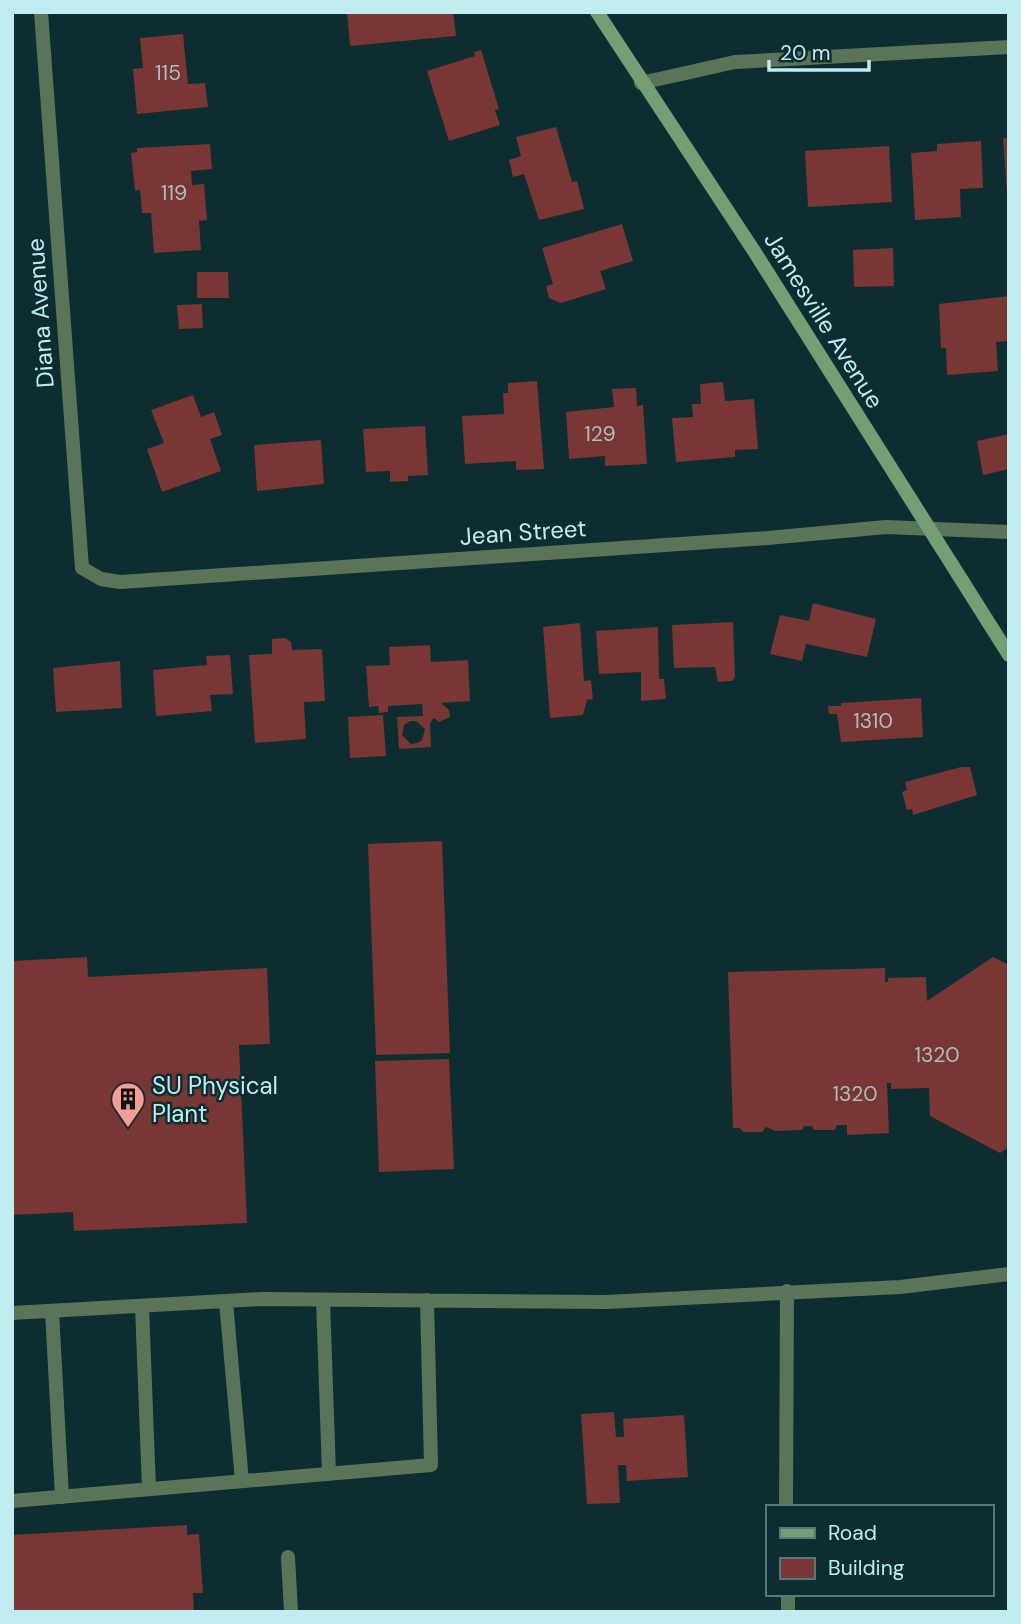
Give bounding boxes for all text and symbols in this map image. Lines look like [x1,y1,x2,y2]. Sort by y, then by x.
scale bar [769,28,869,72]
text: 20 m [780,39,831,67]
house number: 115 [155,59,181,87]
house number: 119 [161,179,187,207]
street label: Jamesville Avenue [757,226,891,414]
street label: Diana Avenue [19,237,61,389]
house number: 129 [584,420,616,448]
street label: Jean Street [459,512,587,552]
house number: 1310 [853,707,893,735]
house number: 1320 [914,1041,960,1069]
place label: SU Physical Plant [152,1070,278,1129]
building icon: SU Physical Plant [109,1080,147,1129]
house number: 1320 [832,1080,878,1108]
legend [766,1505,993,1596]
text: Road [828,1519,877,1547]
text: Building [828,1554,905,1582]

